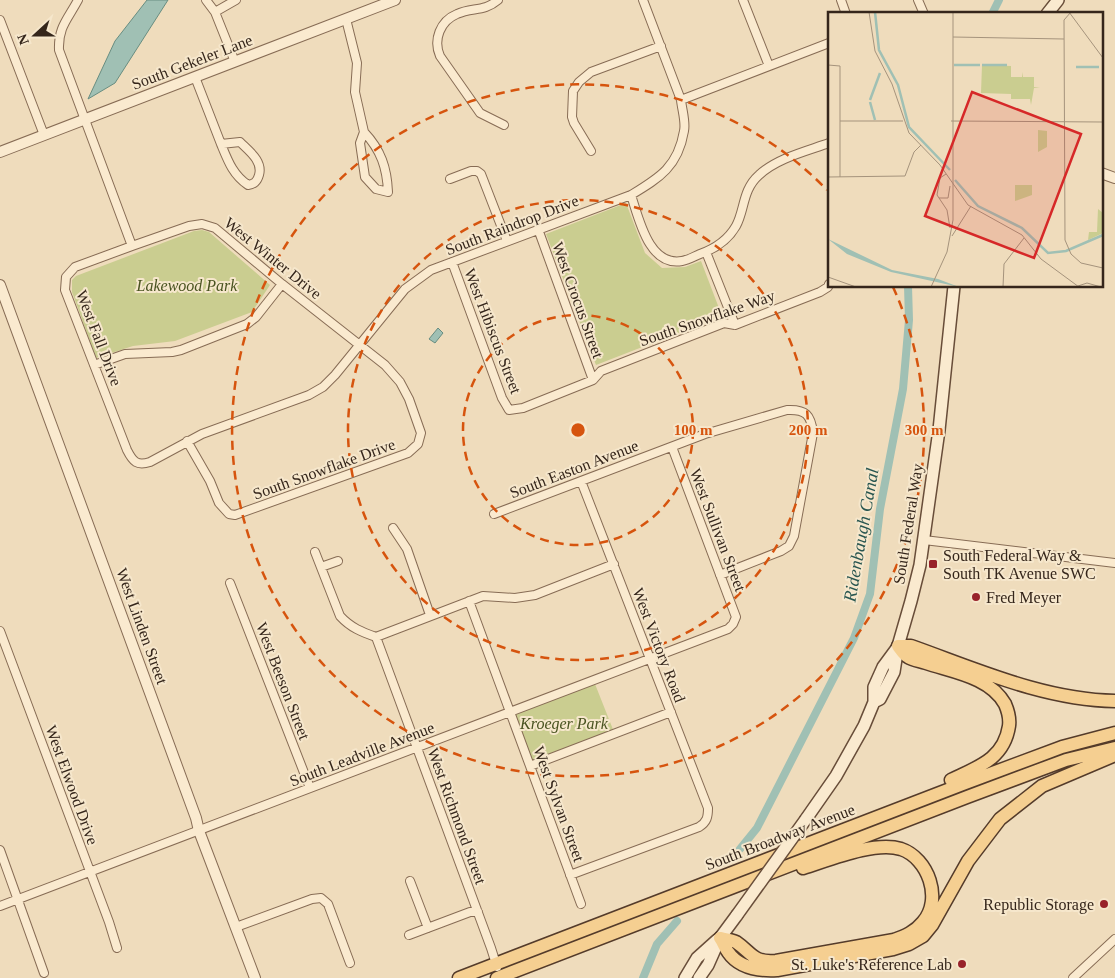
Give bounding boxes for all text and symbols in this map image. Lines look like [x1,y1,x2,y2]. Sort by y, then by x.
north arrow [10,10,60,60]
inset map [828,12,1102,288]
street label: South Gekeler Lane [129,31,255,93]
text: N [15,32,32,47]
street label: South Raindrop Drive [443,192,581,259]
street label: West Winter Drive [221,214,325,302]
street label: West Crocus Street [549,240,607,361]
street label: West Hibiscus Street [461,266,525,397]
park label: Lakewood Park [136,277,238,294]
street label: South Snowflake Way [637,287,777,350]
street label: West Fall Drive [73,288,125,388]
centre of rings [569,421,587,439]
text: 100 m [674,422,713,438]
text: 200 m [789,422,828,438]
text: 300 m [905,422,944,438]
street label: South Snowflake Drive [251,435,397,503]
street label: South Easton Avenue [507,437,641,501]
street label: South Federal Way [890,462,927,586]
street label: West Sullivan Street [687,466,749,594]
water label: Ridenbaugh Canal [839,467,883,604]
place label: South Federal Way & South TK Avenue SWC [943,547,1096,582]
marker: South Federal Way & South TK Avenue SWC [927,558,939,570]
street label: West Linden Street [113,566,171,687]
street label: West Victory Road [628,585,689,705]
place label: Fred Meyer [986,589,1062,607]
marker: Fred Meyer [970,591,982,603]
street label: West Beeson Street [253,620,313,742]
park label: Kroeger Park [519,715,609,733]
street label: South Leadville Avenue [287,719,437,789]
street label: West Elwood Drive [43,723,101,847]
street label: West Sylvan Street [529,744,588,865]
street label: West Richmond Street [424,746,490,887]
street label: South Broadway Avenue [703,801,858,874]
place label: Republic Storage [983,896,1094,914]
marker: Republic Storage [1098,898,1110,910]
place label: St. Luke's Reference Lab [791,956,952,973]
marker: St. Luke's Reference Lab [956,958,968,970]

